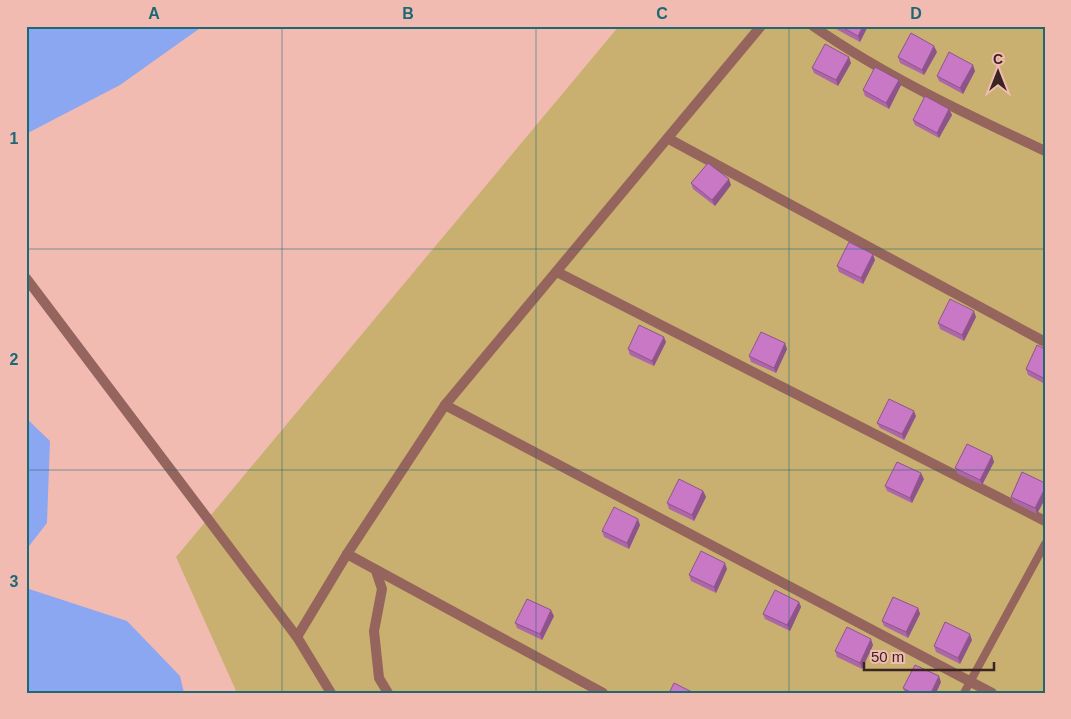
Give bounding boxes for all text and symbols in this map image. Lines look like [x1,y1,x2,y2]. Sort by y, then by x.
text: A [148,5,160,22]
text: B [402,5,414,22]
text: C [656,5,668,22]
text: D [910,5,922,22]
north arrow [974,48,1024,98]
text: С [993,51,1003,67]
text: 1 [10,130,19,147]
text: 2 [10,351,19,368]
text: 3 [10,573,19,590]
scale bar [864,639,994,671]
text: 50 m [871,648,904,665]

